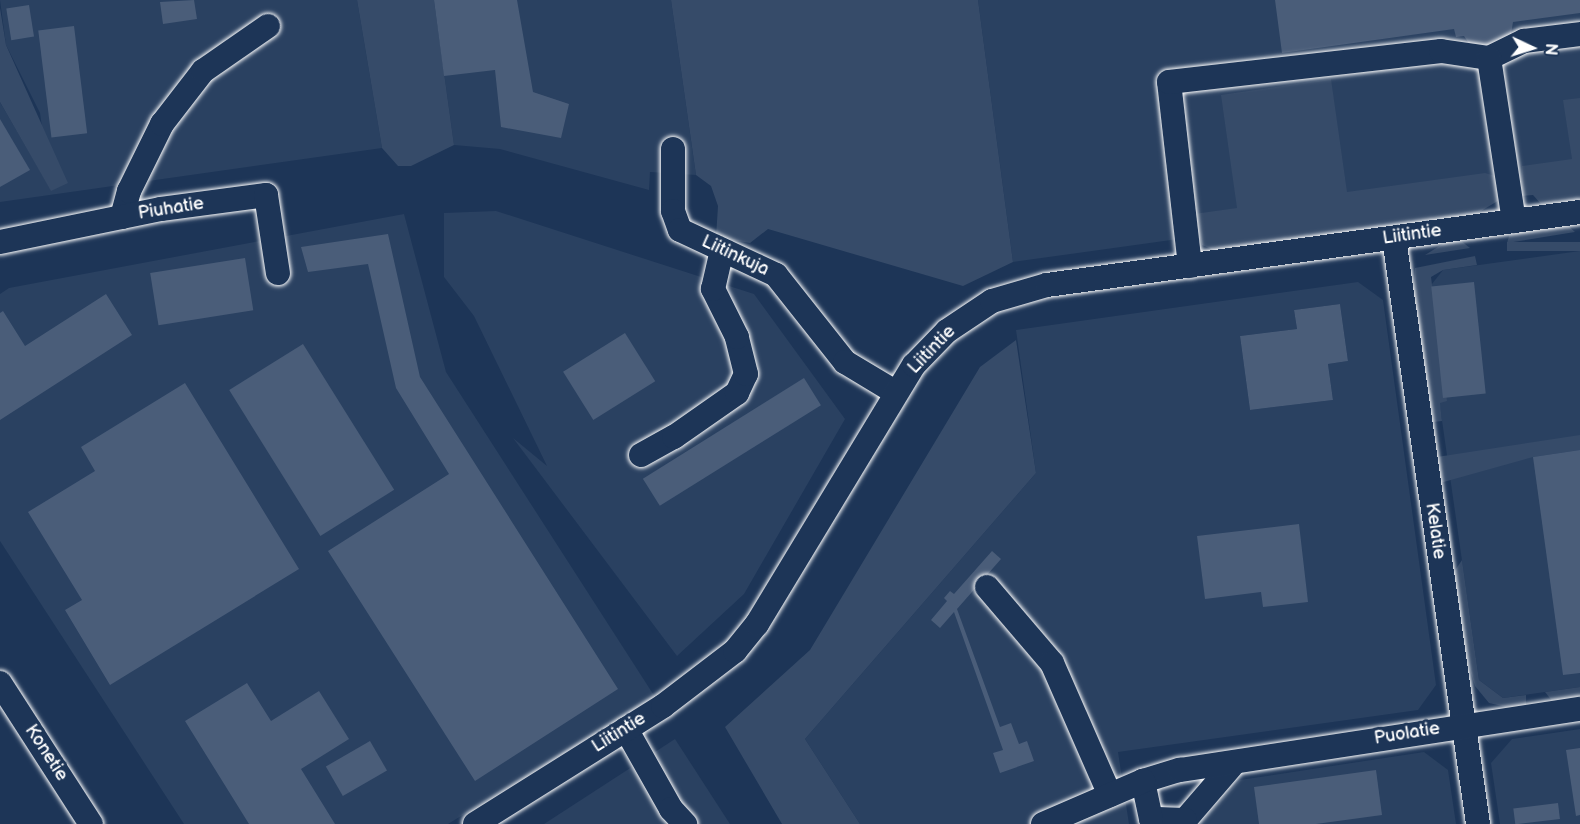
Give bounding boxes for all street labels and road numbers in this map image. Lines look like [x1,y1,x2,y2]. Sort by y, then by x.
street label: Piuhatie [137,193,205,225]
street label: Liitintie [1381,220,1443,250]
street label: Liitinkuja [698,231,772,281]
street label: Liitintie [904,321,960,379]
street label: Kelatie [1420,501,1450,561]
street label: Liitintie [588,708,650,758]
street label: Puolatie [1373,718,1441,750]
street label: Konetie [20,721,72,785]

